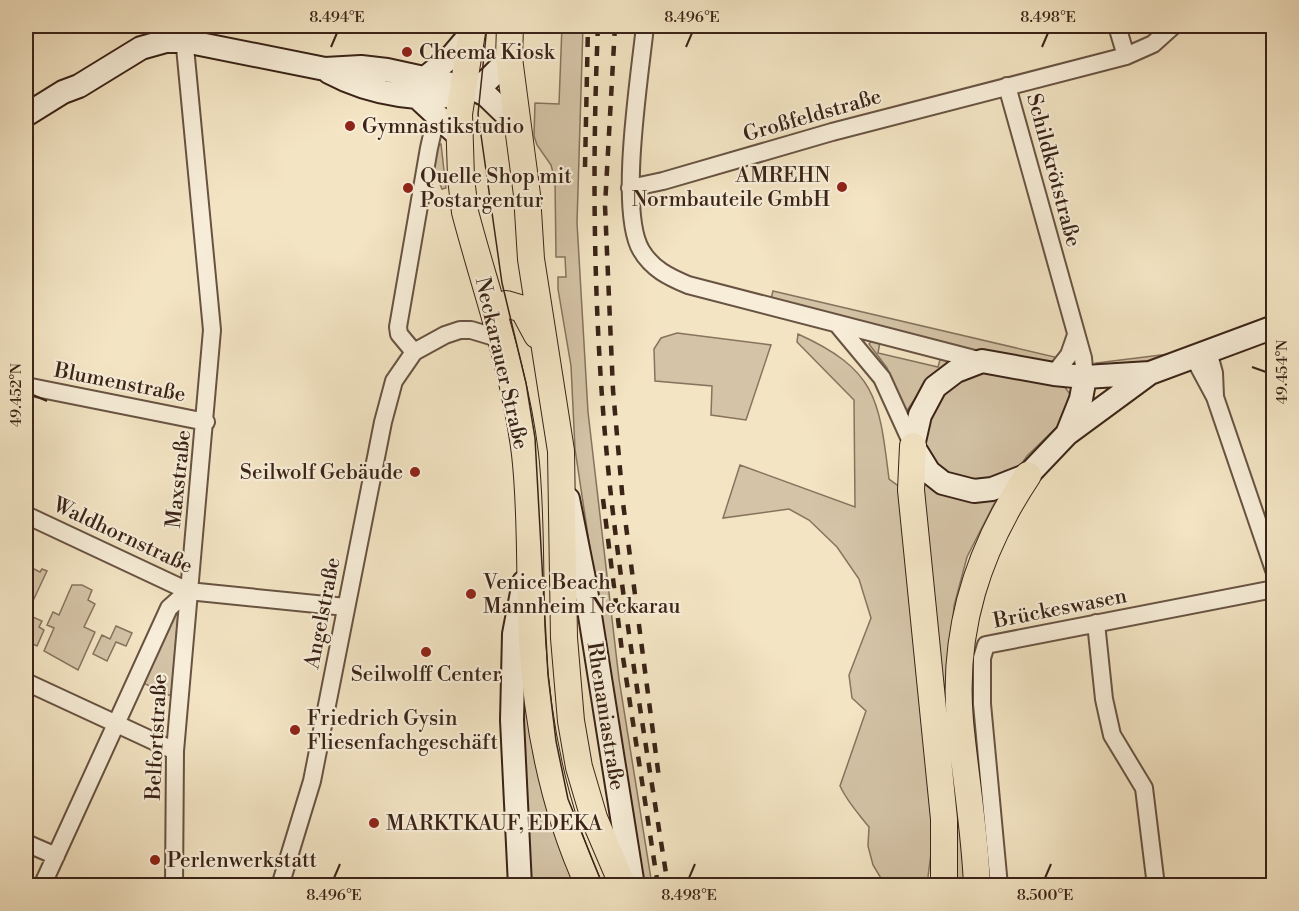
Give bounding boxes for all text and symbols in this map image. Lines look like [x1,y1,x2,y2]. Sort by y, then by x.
text: 8.494°E [309,8,365,27]
text: 8.496°E [664,8,720,27]
text: 8.498°E [1020,8,1076,27]
place label: Cheema Kiosk [419,40,556,66]
marker: Cheema Kiosk [400,45,414,59]
street label: Großfeldstraße [740,84,884,148]
street label: Schildkrötstraße [1020,91,1086,250]
place label: Gymnastikstudio [362,114,524,140]
marker: Gymnastikstudio [343,119,357,133]
place label: AMREHN Normbauteile GmbH [632,163,830,213]
place label: Quelle Shop mit Postargentur [420,164,572,214]
marker: AMREHN Normbauteile GmbH [835,180,849,194]
marker: Quelle Shop mit Postargentur [401,181,415,195]
street label: Neckarauer Straße [469,275,533,452]
text: 49.454°N [1273,340,1292,404]
street label: Blumenstraße [51,357,188,408]
text: 49.452°N [7,363,26,427]
street label: Maxstraße [161,429,197,530]
place label: Seilwolf Gebäude [240,460,403,486]
marker: Seilwolf Gebäude [408,465,422,479]
street label: Waldhornstraße [48,492,197,580]
street label: Angelstraße [299,555,347,672]
place label: Venice Beach Mannheim Neckarau [482,570,680,620]
street label: Brückeswasen [990,583,1130,635]
marker: Venice Beach Mannheim Neckarau [464,587,478,601]
street label: Rhenaniastraße [580,640,630,792]
marker: Seilwolff Center [419,645,433,659]
place label: Seilwolff Center [351,662,501,688]
street label: Belfortstraße [141,673,173,802]
place label: Friedrich Gysin Fliesenfachgeschäft [307,706,498,756]
marker: Friedrich Gysin Fliesenfachgeschäft [288,723,302,737]
place label: MARKTKAUF, EDEKA [386,811,603,837]
marker: MARKTKAUF, EDEKA [367,816,381,830]
place label: Perlenwerkstatt [167,848,317,874]
marker: Perlenwerkstatt [148,853,162,867]
text: 8.496°E [306,886,362,905]
text: 8.498°E [661,886,717,905]
text: 8.500°E [1017,886,1073,905]

